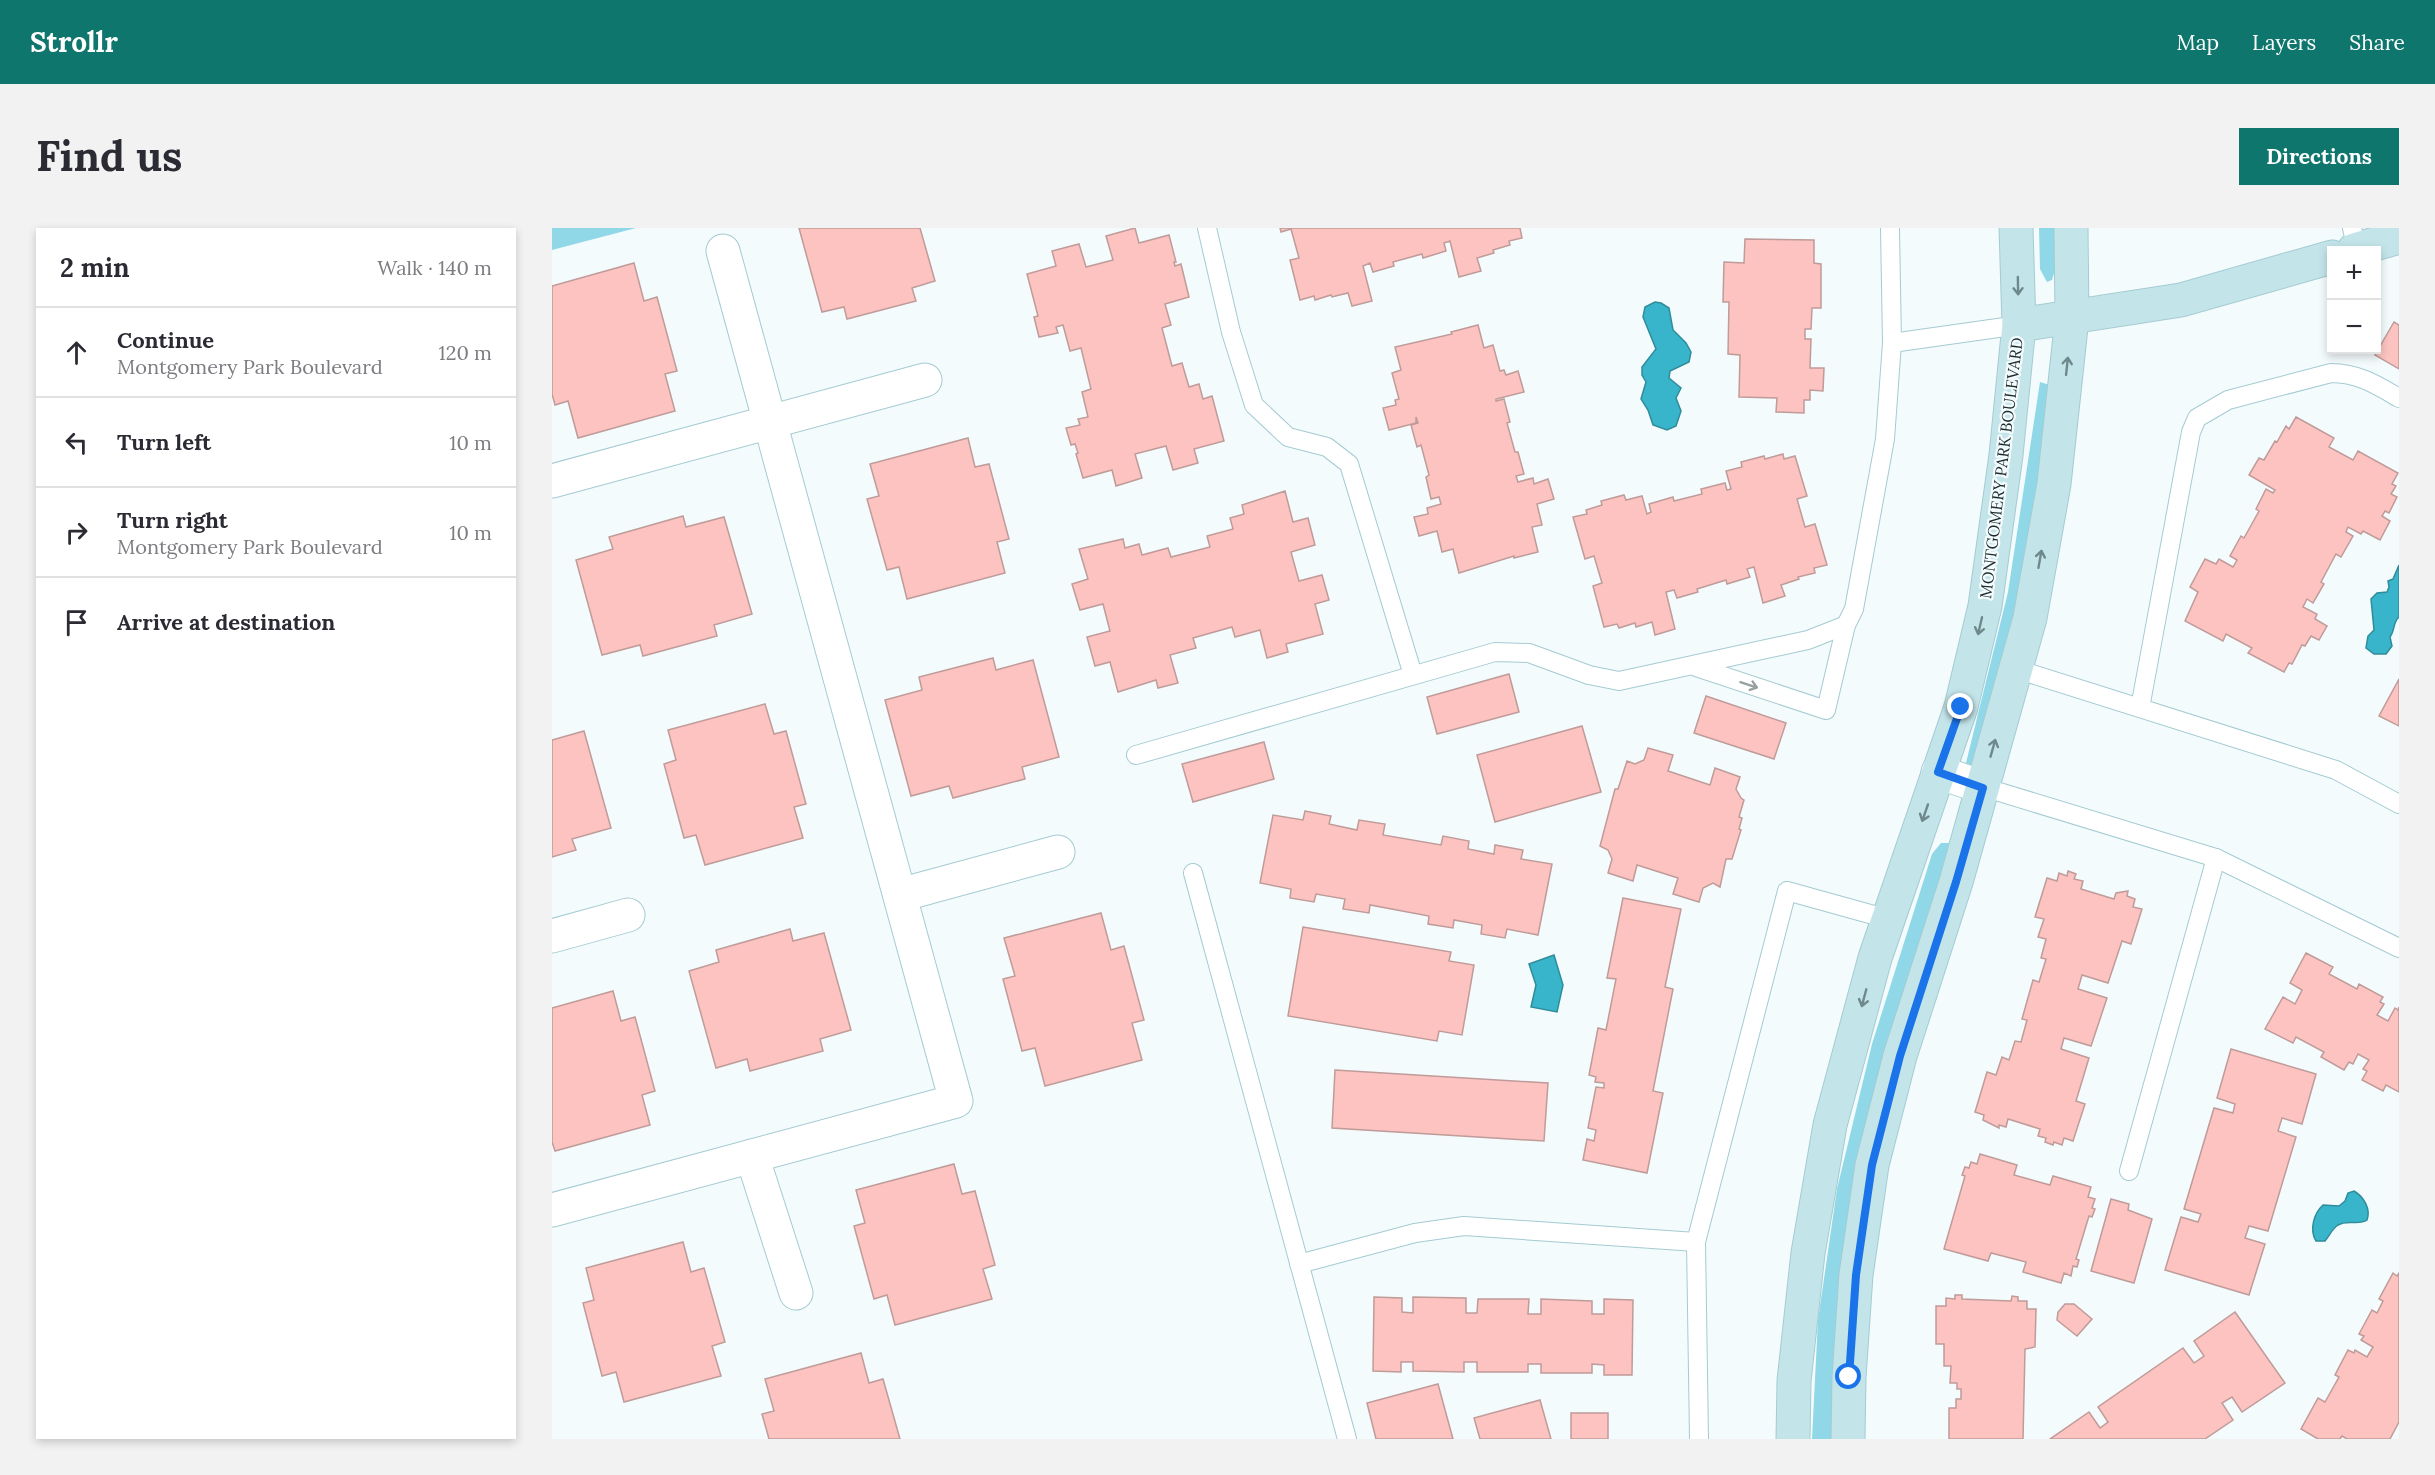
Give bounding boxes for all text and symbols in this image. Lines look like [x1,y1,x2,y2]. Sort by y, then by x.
text: Strollr [30,24,118,60]
text: Map [2176,29,2219,56]
text: Layers [2252,29,2316,56]
text: Share [2349,29,2405,56]
button: Directions [2239,128,2399,185]
text: Find us [36,129,182,183]
map controls [2327,246,2381,354]
button: + [2327,246,2381,300]
text: 2 min [60,251,130,284]
text: Walk · 140 m [377,255,492,280]
one-way arrow [2012,276,2023,296]
button: − [2327,300,2381,354]
text: Continue [117,326,214,354]
icon: ahead [60,336,93,369]
street label: MONTGOMERY PARK BOULEVARD [1975,336,2027,600]
text: 120 m [438,340,492,365]
text: Montgomery Park Boulevard [117,354,383,379]
one-way arrow [2062,357,2073,377]
icon: left [60,426,93,459]
text: Turn left [117,428,211,456]
text: 10 m [449,430,492,455]
text: Turn right [117,506,228,534]
icon: right [60,516,93,549]
text: 10 m [449,520,492,545]
text: Montgomery Park Boulevard [117,534,383,559]
one-way arrow [2035,550,2046,570]
icon: arrive [60,606,93,639]
text: Arrive at destination [117,608,335,636]
one-way arrow [1974,616,1985,635]
one-way arrow [1739,680,1758,691]
route end [1947,693,1973,719]
one-way arrow [1988,739,2000,758]
one-way arrow [1918,803,1929,821]
one-way arrow [1858,988,1869,1007]
route start [1835,1363,1861,1389]

